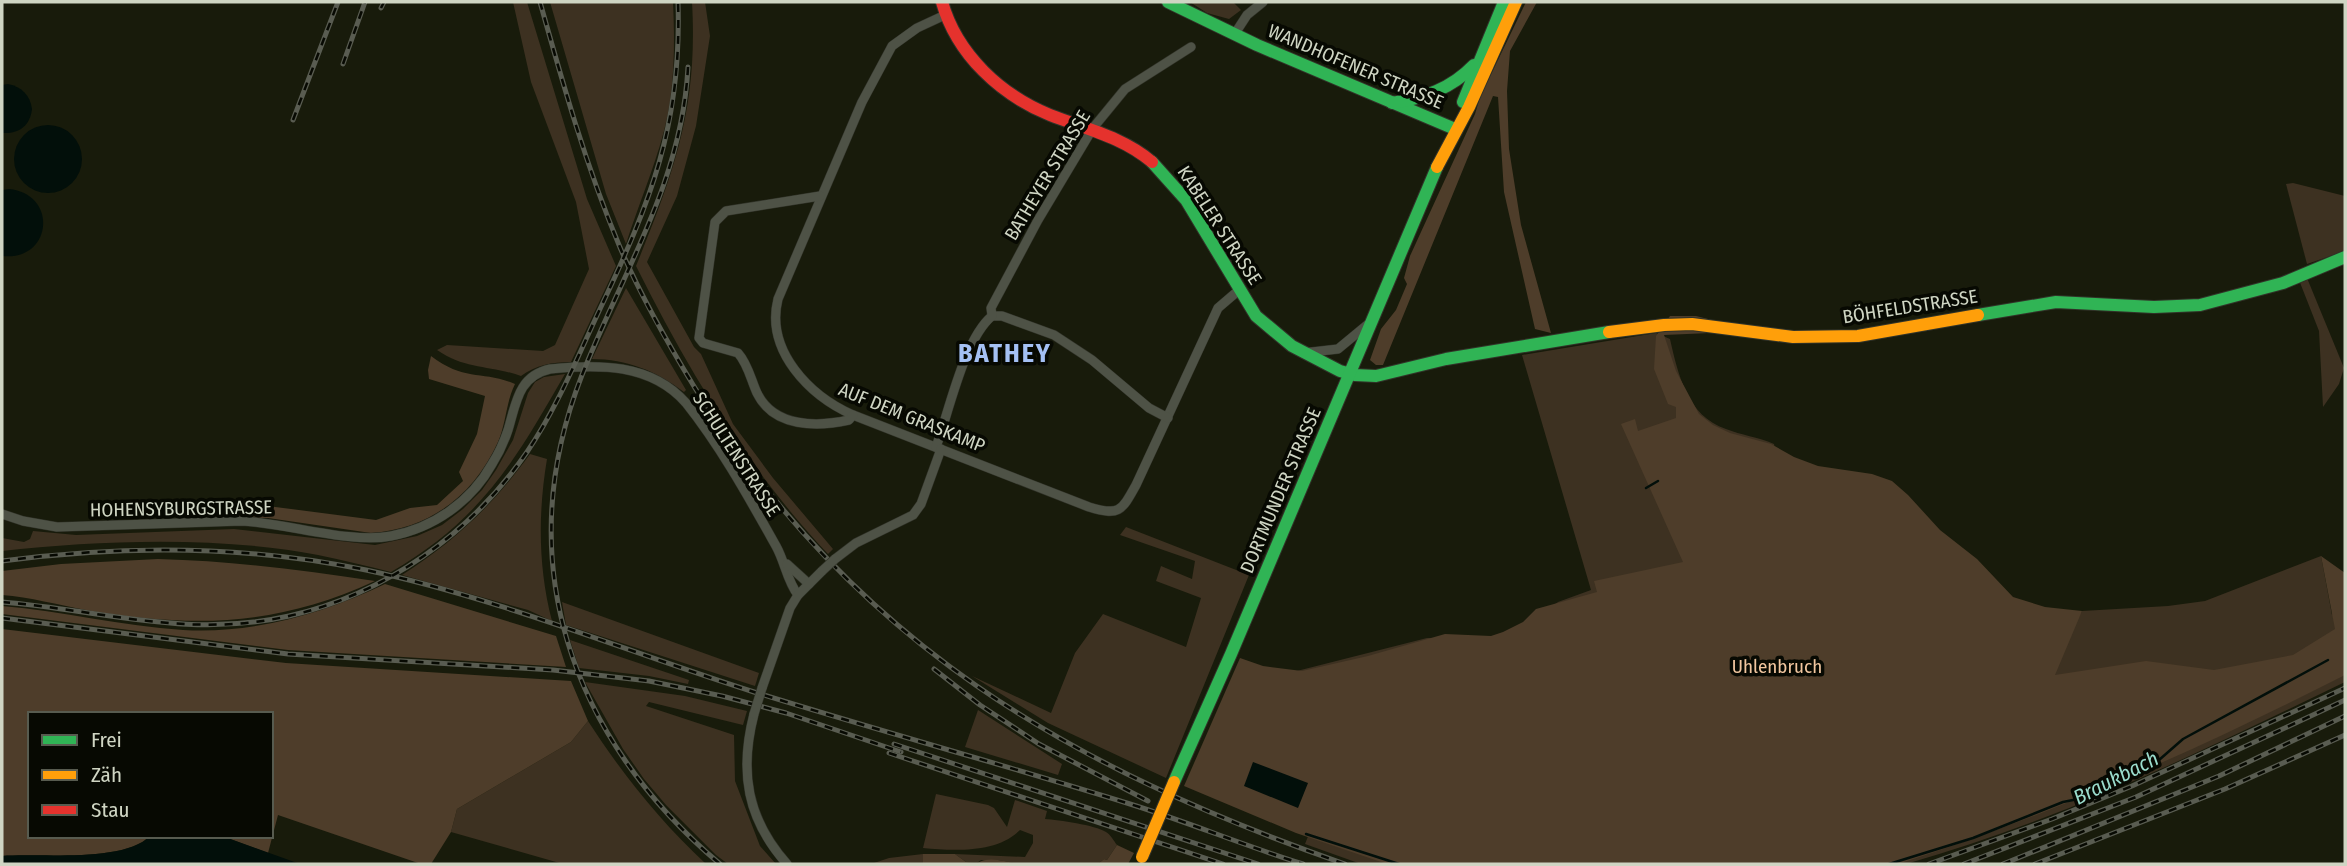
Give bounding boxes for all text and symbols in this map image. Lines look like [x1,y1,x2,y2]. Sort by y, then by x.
street label: WANDHOFENER STRASSE [1265,19,1447,114]
street label: BATHEYER STRASSE [1000,106,1095,244]
street label: KABELER STRASSE [1173,161,1267,289]
street label: BÖHFELDSTRASSE [1841,284,1979,329]
district label: BATHEY [958,338,1052,369]
street label: AUF DEM GRASKAMP [835,378,988,457]
street label: SCHULTENSTRASSE [688,388,785,521]
street label: DORTMUNDER STRASSE [1235,404,1326,577]
street label: HOHENSYBURGSTRASSE [90,495,272,522]
park label: Uhlenbruch [1732,655,1822,678]
legend [28,712,273,838]
text: Frei [91,727,122,753]
water label: Braukbach [2069,745,2163,811]
text: Zäh [91,762,122,788]
text: Stau [91,797,129,823]

